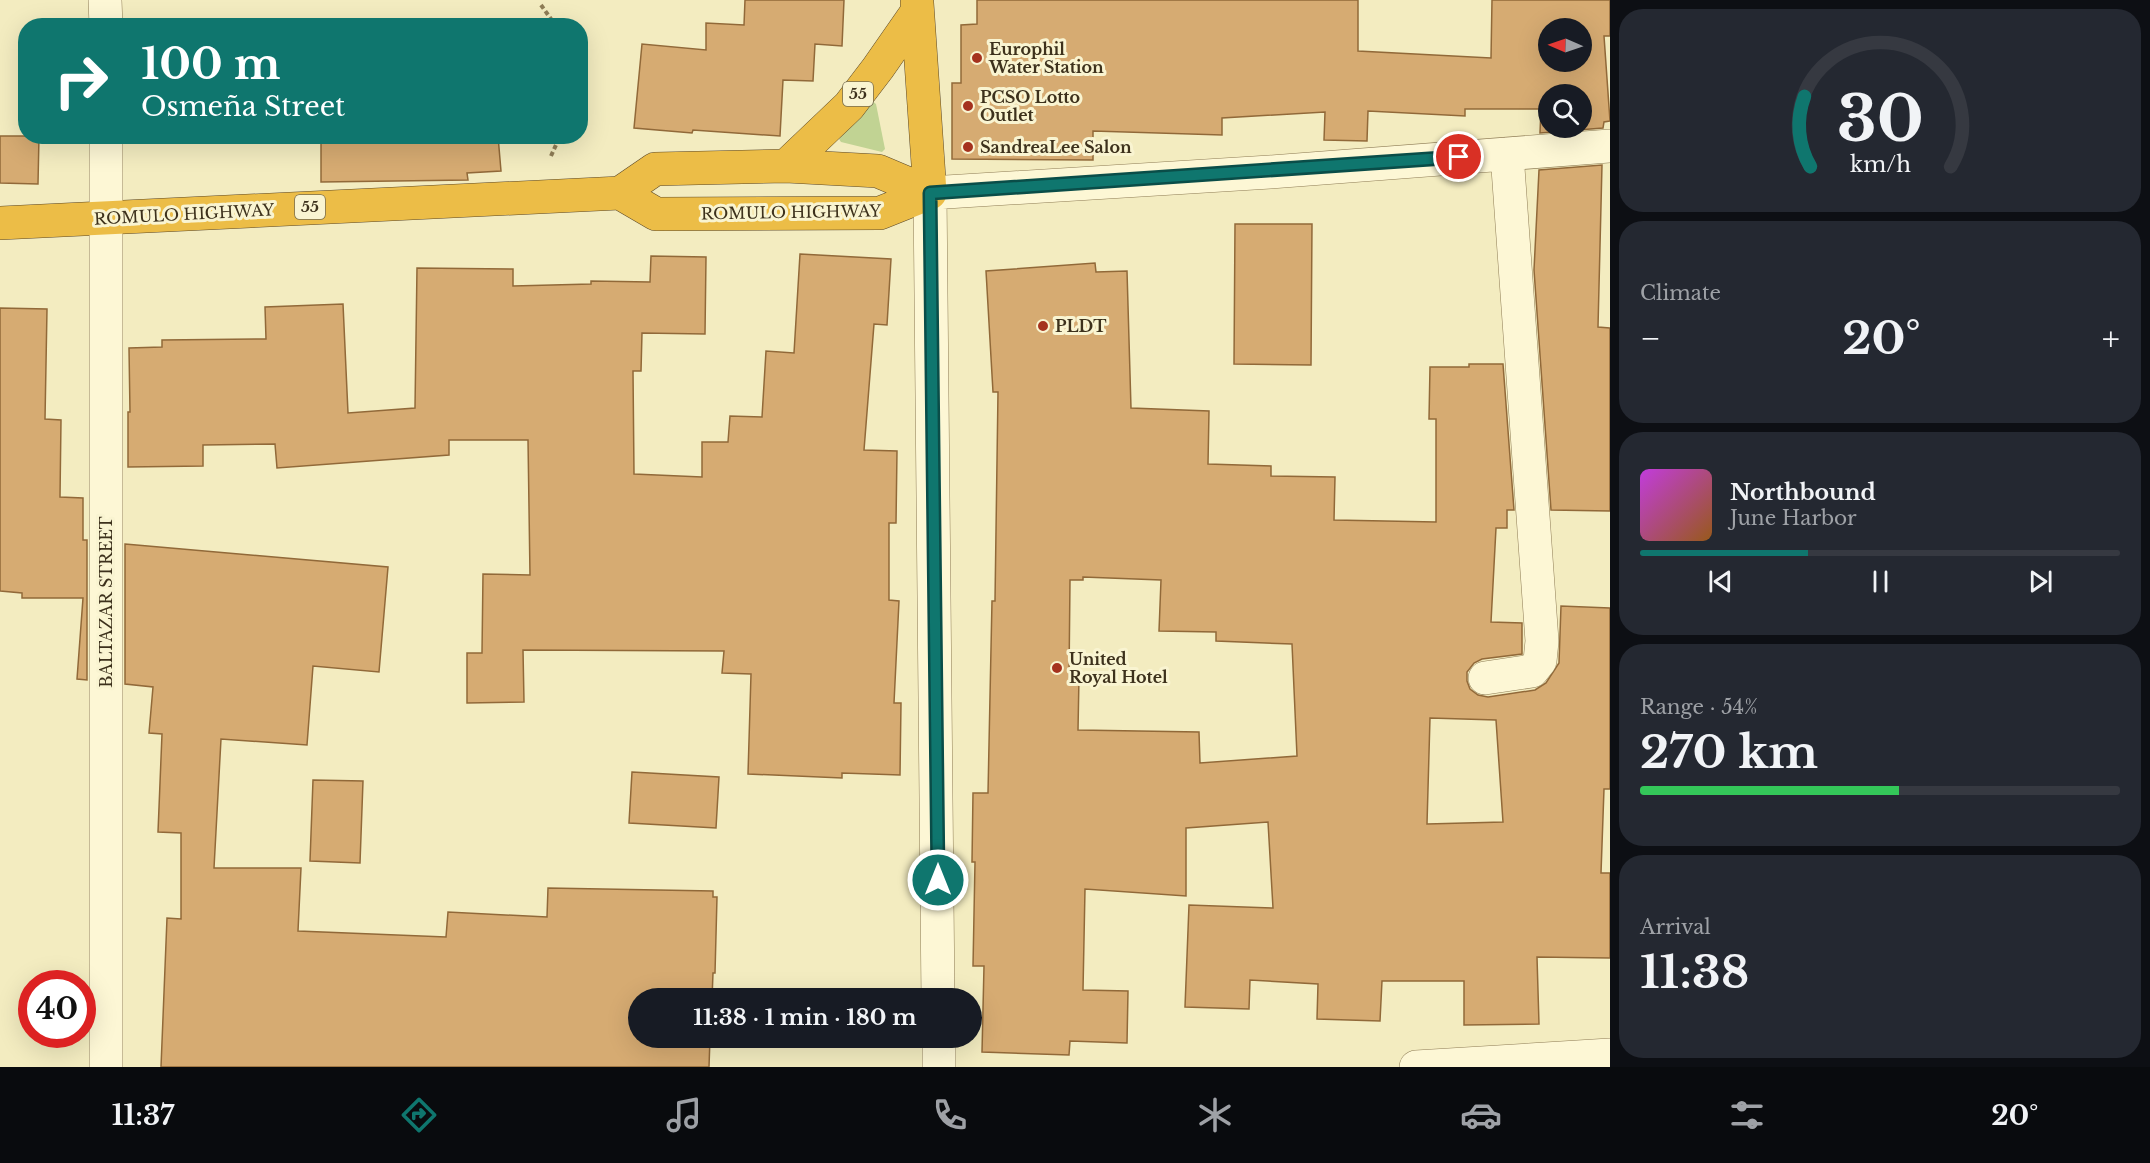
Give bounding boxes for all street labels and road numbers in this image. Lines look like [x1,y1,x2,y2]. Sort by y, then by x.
road number: 55 [843,82,873,106]
road number: 55 [295,195,325,219]
street label: ROMULO HIGHWAY [93,199,275,229]
street label: ROMULO HIGHWAY [701,200,882,224]
street label: BALTAZAR STREET [96,516,116,688]

